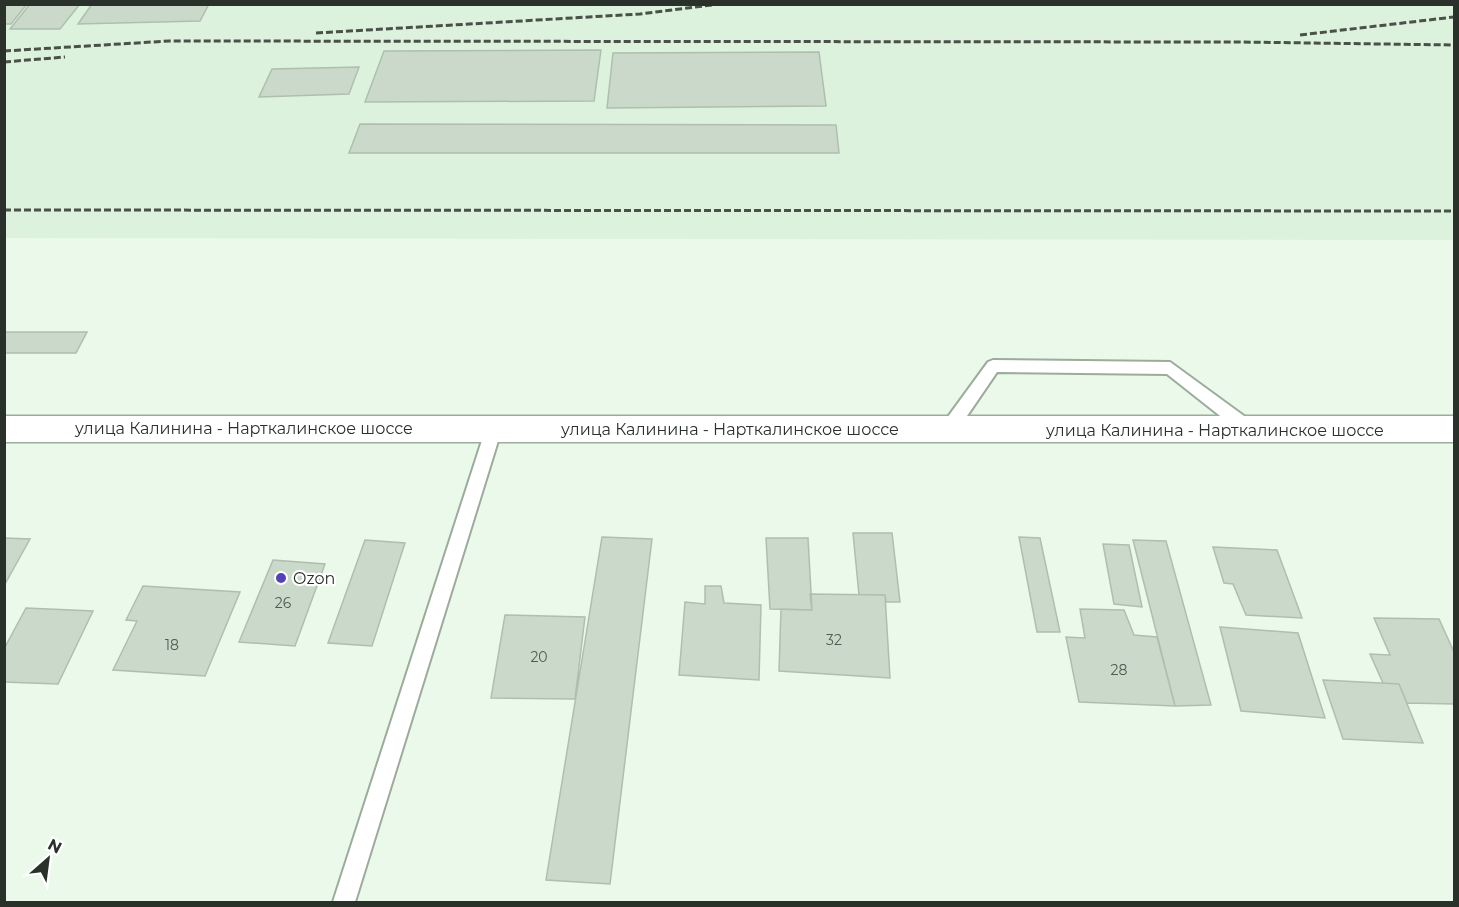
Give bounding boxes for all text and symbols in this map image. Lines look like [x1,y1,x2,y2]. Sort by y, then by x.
street label: улица Калинина - Нарткалинское шоссе [74,419,413,438]
street label: улица Калинина - Нарткалинское шоссе [560,420,899,439]
street label: улица Калинина - Нарткалинское шоссе [1045,421,1384,440]
place label: Ozon [293,569,335,588]
marker: Ozon [274,571,288,585]
house number: 26 [275,594,292,612]
house number: 32 [826,631,842,649]
house number: 18 [165,636,179,654]
house number: 20 [530,648,548,666]
house number: 28 [1111,661,1128,679]
north arrow [18,829,78,889]
text: N [45,835,65,858]

